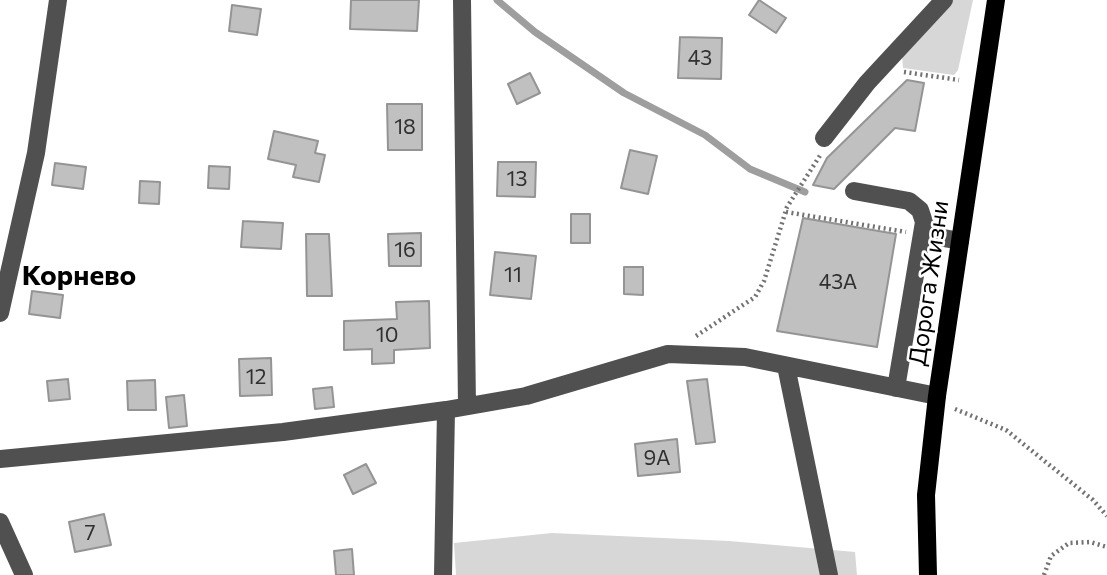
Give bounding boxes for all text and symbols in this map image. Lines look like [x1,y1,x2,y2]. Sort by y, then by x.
house number: 43 [688,45,712,71]
house number: 18 [394,114,416,140]
house number: 13 [507,166,527,192]
street label: Дорога Жизни [903,198,955,368]
house number: 16 [394,237,416,263]
district label: Корнево [22,259,136,293]
house number: 11 [504,262,522,288]
house number: 43А [819,269,857,295]
house number: 10 [376,322,398,348]
house number: 12 [246,364,266,390]
house number: 9А [644,445,670,471]
house number: 7 [84,520,96,546]

